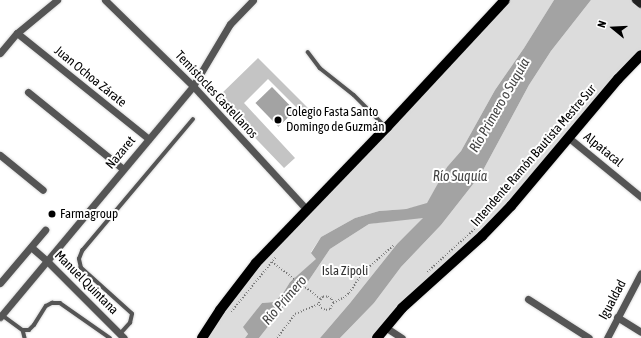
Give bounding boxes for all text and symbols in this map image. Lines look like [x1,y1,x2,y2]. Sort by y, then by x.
north arrow [593,8,633,48]
text: N [595,19,608,29]
street label: Juan Ochoa Zárate [51,43,129,111]
street label: Temístocles Castellanos [171,48,261,142]
water label: Río Primero o Suquía [465,55,533,155]
street label: Intendente Ramón Bautista Mestre Sur [468,82,600,230]
place label: Colegio Fasta Santo Domingo de Guzmán [286,105,385,136]
marker: Colegio Fasta Santo Domingo de Guzmán [273,115,283,125]
street label: Alpatacal [580,129,626,171]
street label: Nazaret [103,133,139,173]
water label: Río Suquía [433,168,487,184]
place label: Farmagroup [60,206,118,222]
marker: Farmagroup [47,209,57,219]
street label: Manuel Quintana [51,248,121,318]
park label: Isla Zípoli [322,263,368,279]
water label: Río Primero [258,272,310,328]
street label: Igualdad [596,277,630,323]

